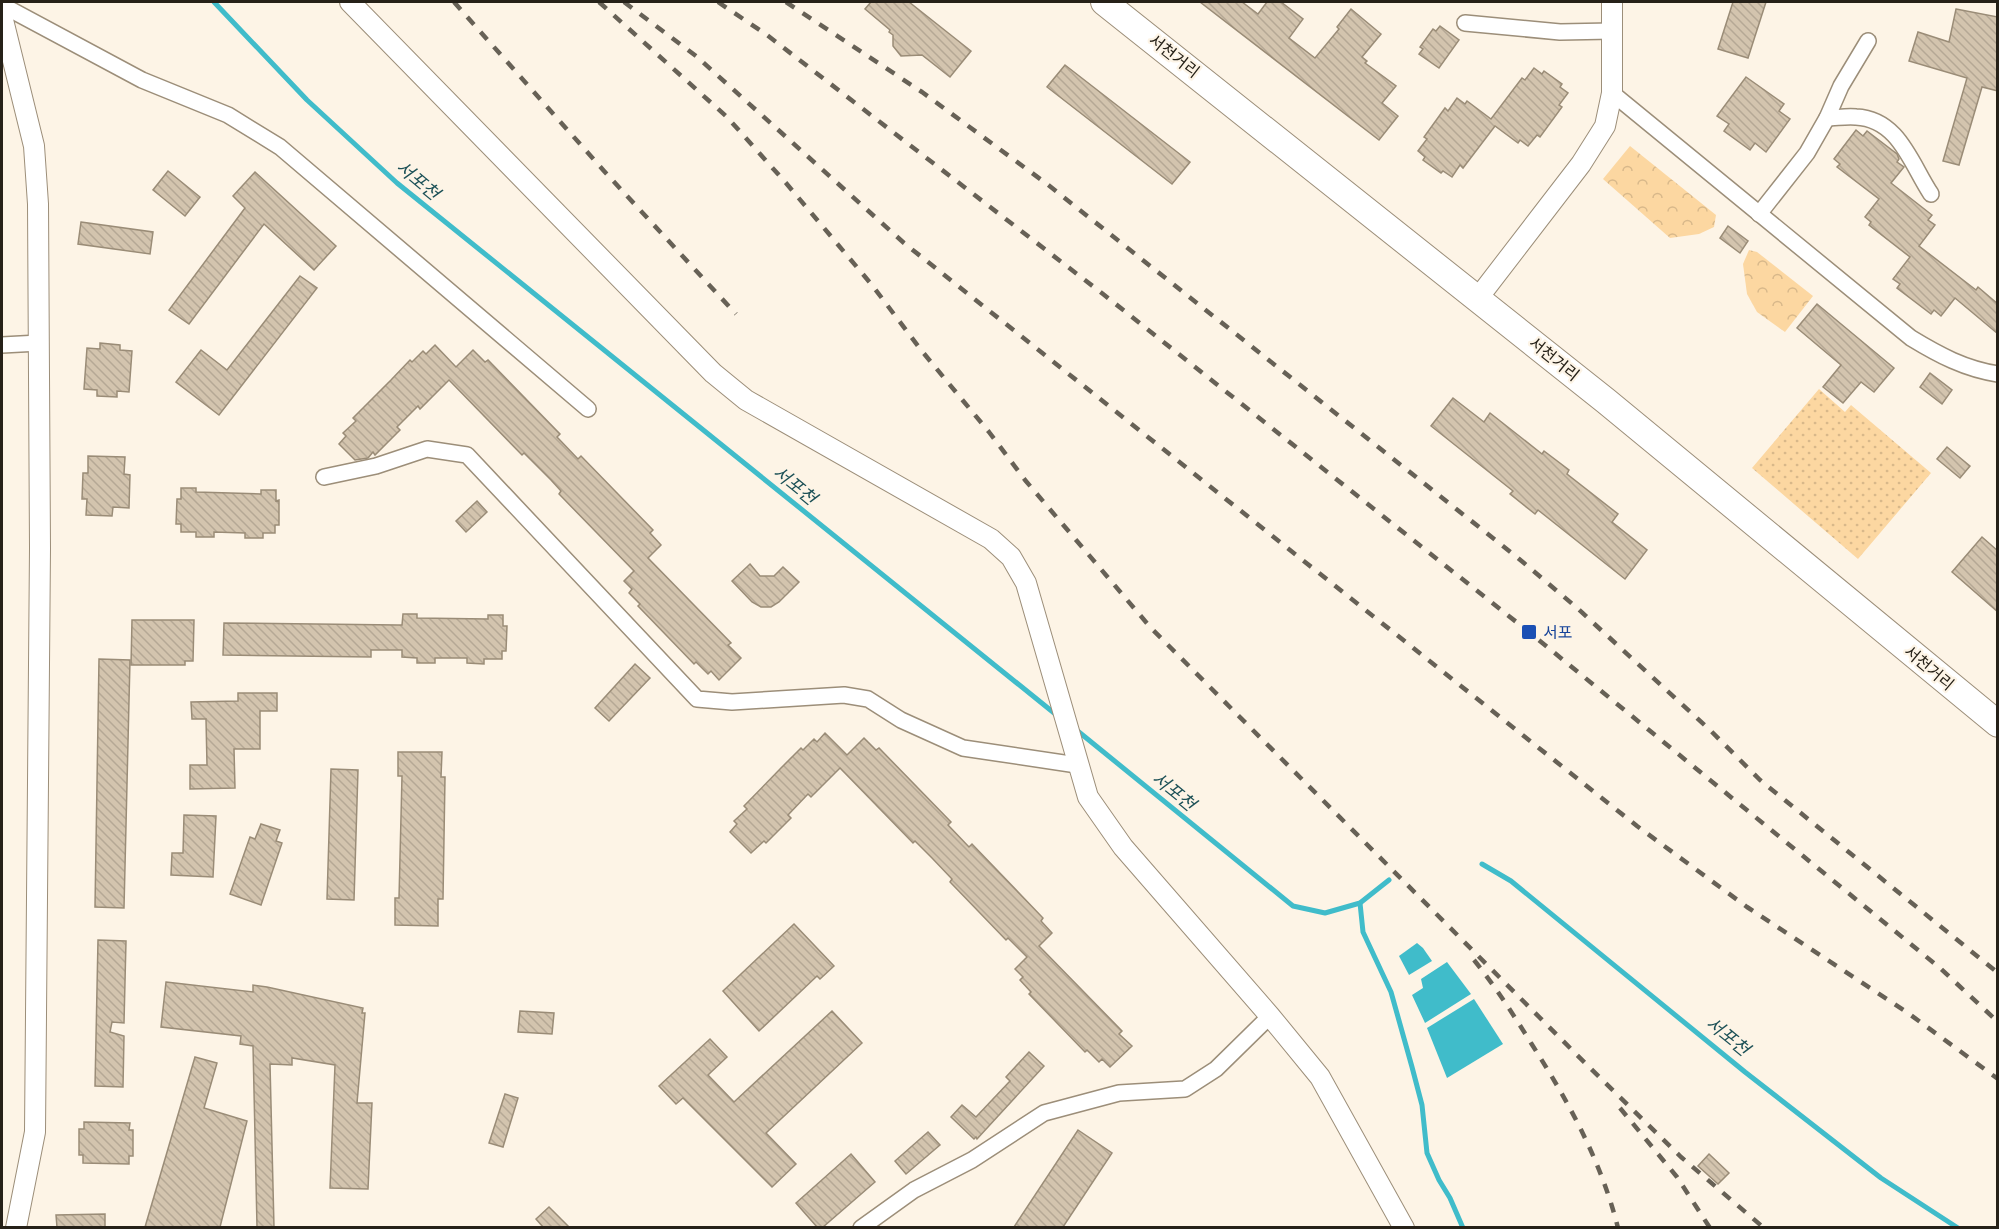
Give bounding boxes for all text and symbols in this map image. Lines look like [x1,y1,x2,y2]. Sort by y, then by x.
street label: 서천거리 [1145,30,1203,82]
water label: 서포천 [392,156,446,206]
street label: 서천거리 [1525,333,1583,385]
water label: 서포천 [769,461,823,510]
marker: 서포 [1520,623,1538,641]
place label: 서포 [1543,623,1572,642]
street label: 서천거리 [1900,642,1958,694]
water label: 서포천 [1148,767,1202,816]
water label: 서포천 [1702,1012,1756,1061]

